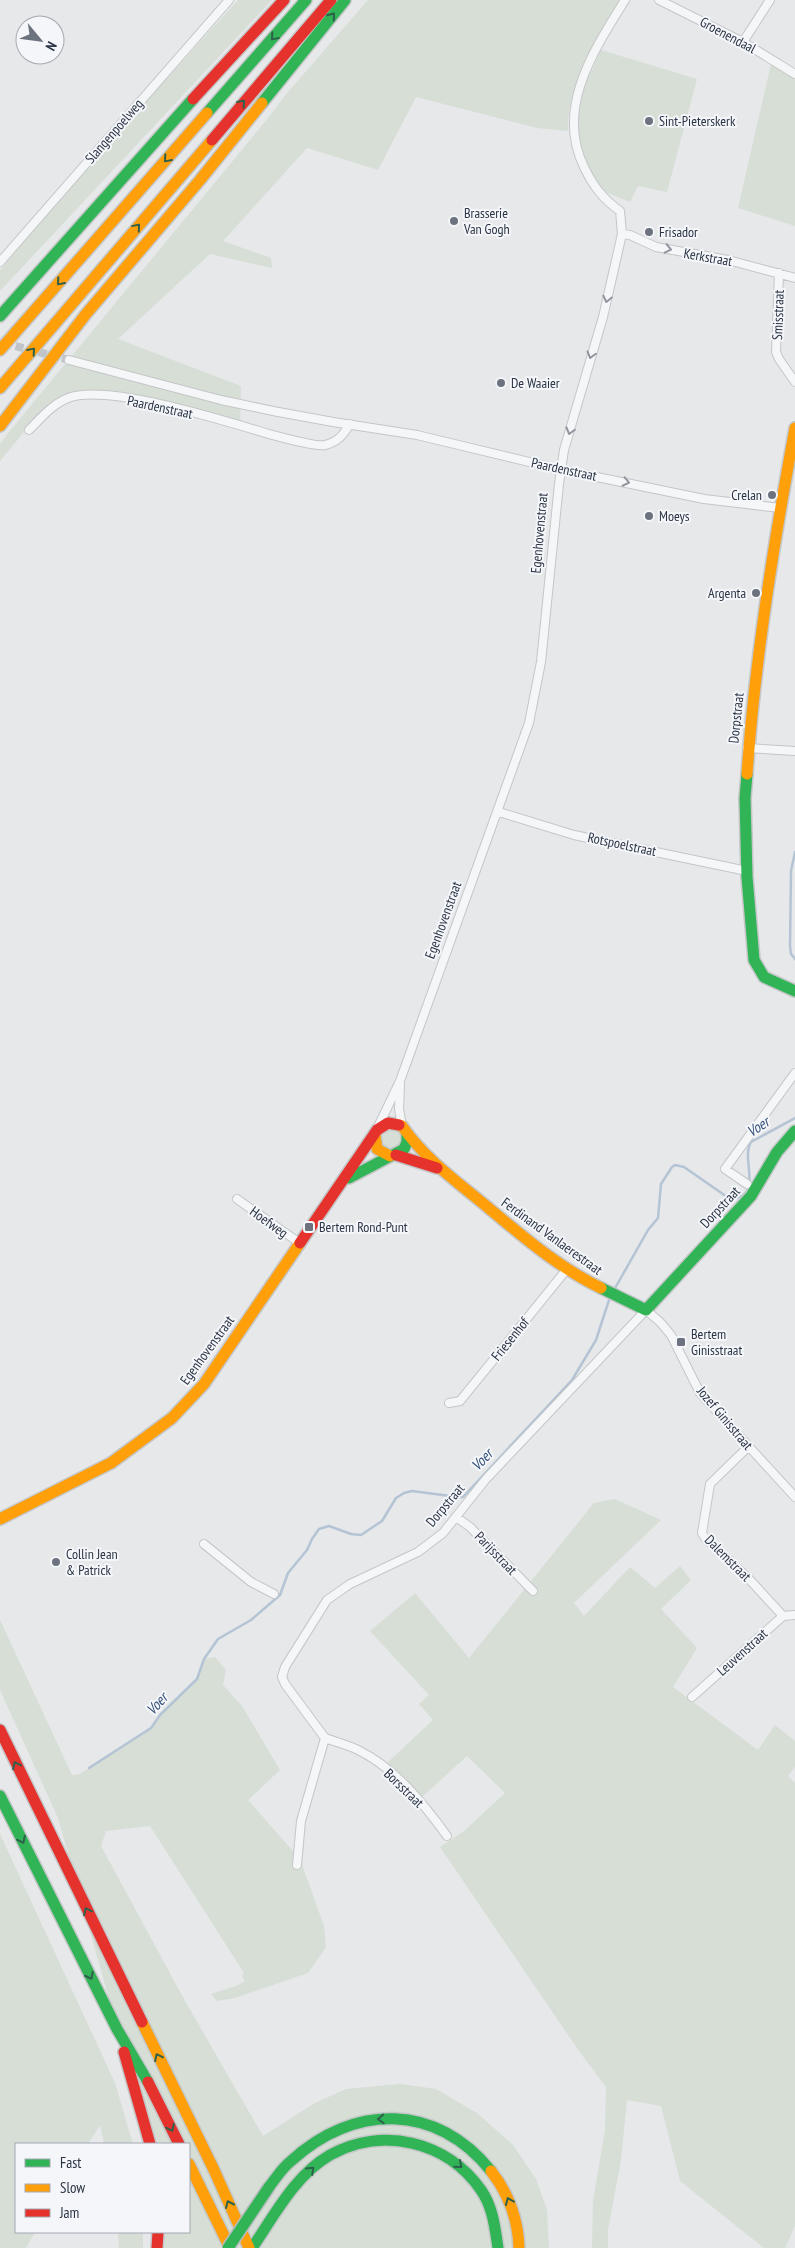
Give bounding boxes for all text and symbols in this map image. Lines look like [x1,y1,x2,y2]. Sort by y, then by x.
one-way arrow [327,13,335,22]
street label: Groenendaal [697,13,760,58]
north arrow [15,15,65,65]
one-way arrow [270,31,279,40]
text: N [42,39,61,54]
street label: Slangenpoelweg [81,95,147,167]
one-way arrow [236,100,245,109]
place label: Sint-Pieterskerk [659,112,736,130]
marker: Sint-Pieterskerk [643,115,655,127]
one-way arrow [164,154,173,163]
place label: Brasserie Van Gogh [463,204,510,238]
marker: Brasserie Van Gogh [448,215,460,227]
place label: Frisador [659,223,698,241]
one-way arrow [131,224,140,233]
marker: Frisador [643,226,655,238]
one-way arrow [663,243,672,254]
street label: Kerkstraat [682,244,734,270]
one-way arrow [57,276,66,285]
street label: Smisstraat [768,289,788,340]
one-way arrow [602,295,613,304]
one-way arrow [26,348,35,357]
one-way arrow [587,350,597,358]
place label: De Waaier [511,374,560,392]
marker: De Waaier [495,377,507,389]
street label: Paardenstraat [126,391,195,423]
one-way arrow [565,426,575,434]
street label: Paardenstraat [530,453,599,485]
one-way arrow [622,476,630,487]
place label: Crelan [731,486,762,504]
marker: Crelan [766,489,778,501]
street label: Egenhovenstraat [527,492,552,574]
place label: Moeys [659,507,690,525]
marker: Moeys [643,510,655,522]
place label: Argenta [708,584,746,602]
marker: Argenta [750,587,762,599]
street label: Dorpstraat [724,692,748,744]
street label: Rotspoelstraat [586,828,658,860]
street label: Egenhovenstraat [421,879,465,961]
water label: Voer [743,1111,774,1141]
street label: Dorpstraat [696,1182,744,1232]
street label: Ferdinand Vanlaerestraat [498,1193,606,1279]
street label: Hoefweg [246,1202,292,1242]
place label: Bertem Rond-Punt [319,1218,408,1236]
marker: Bertem Rond-Punt [303,1221,315,1233]
street label: Egenhovenstraat [176,1312,238,1388]
street label: Friesenhof [487,1313,533,1364]
place label: Bertem Ginisstraat [691,1325,742,1359]
marker: Bertem Ginisstraat [675,1336,687,1348]
street label: Jozef Ginisstraat [692,1382,757,1454]
water label: Voer [467,1443,498,1475]
street label: Dorpstraat [422,1480,468,1530]
street label: Parijsstraat [471,1527,521,1579]
street label: Dalemstraat [701,1531,755,1585]
place label: Collin Jean & Patrick [66,1545,118,1579]
marker: Collin Jean & Patrick [50,1556,62,1568]
street label: Leuvenstraat [713,1625,771,1679]
water label: Voer [142,1687,173,1719]
one-way arrow [12,1761,23,1770]
street label: Borsstraat [380,1765,428,1811]
one-way arrow [16,1834,26,1843]
one-way arrow [83,1907,93,1916]
one-way arrow [84,1971,94,1980]
one-way arrow [154,2053,165,2062]
one-way arrow [377,2114,385,2125]
one-way arrow [165,2123,175,2132]
legend [15,2143,190,2233]
text: Fast [60,2153,81,2172]
one-way arrow [453,2159,462,2167]
one-way arrow [306,2167,315,2176]
text: Slow [60,2178,85,2197]
one-way arrow [504,2197,515,2206]
one-way arrow [224,2200,235,2209]
text: Jam [59,2203,79,2222]

